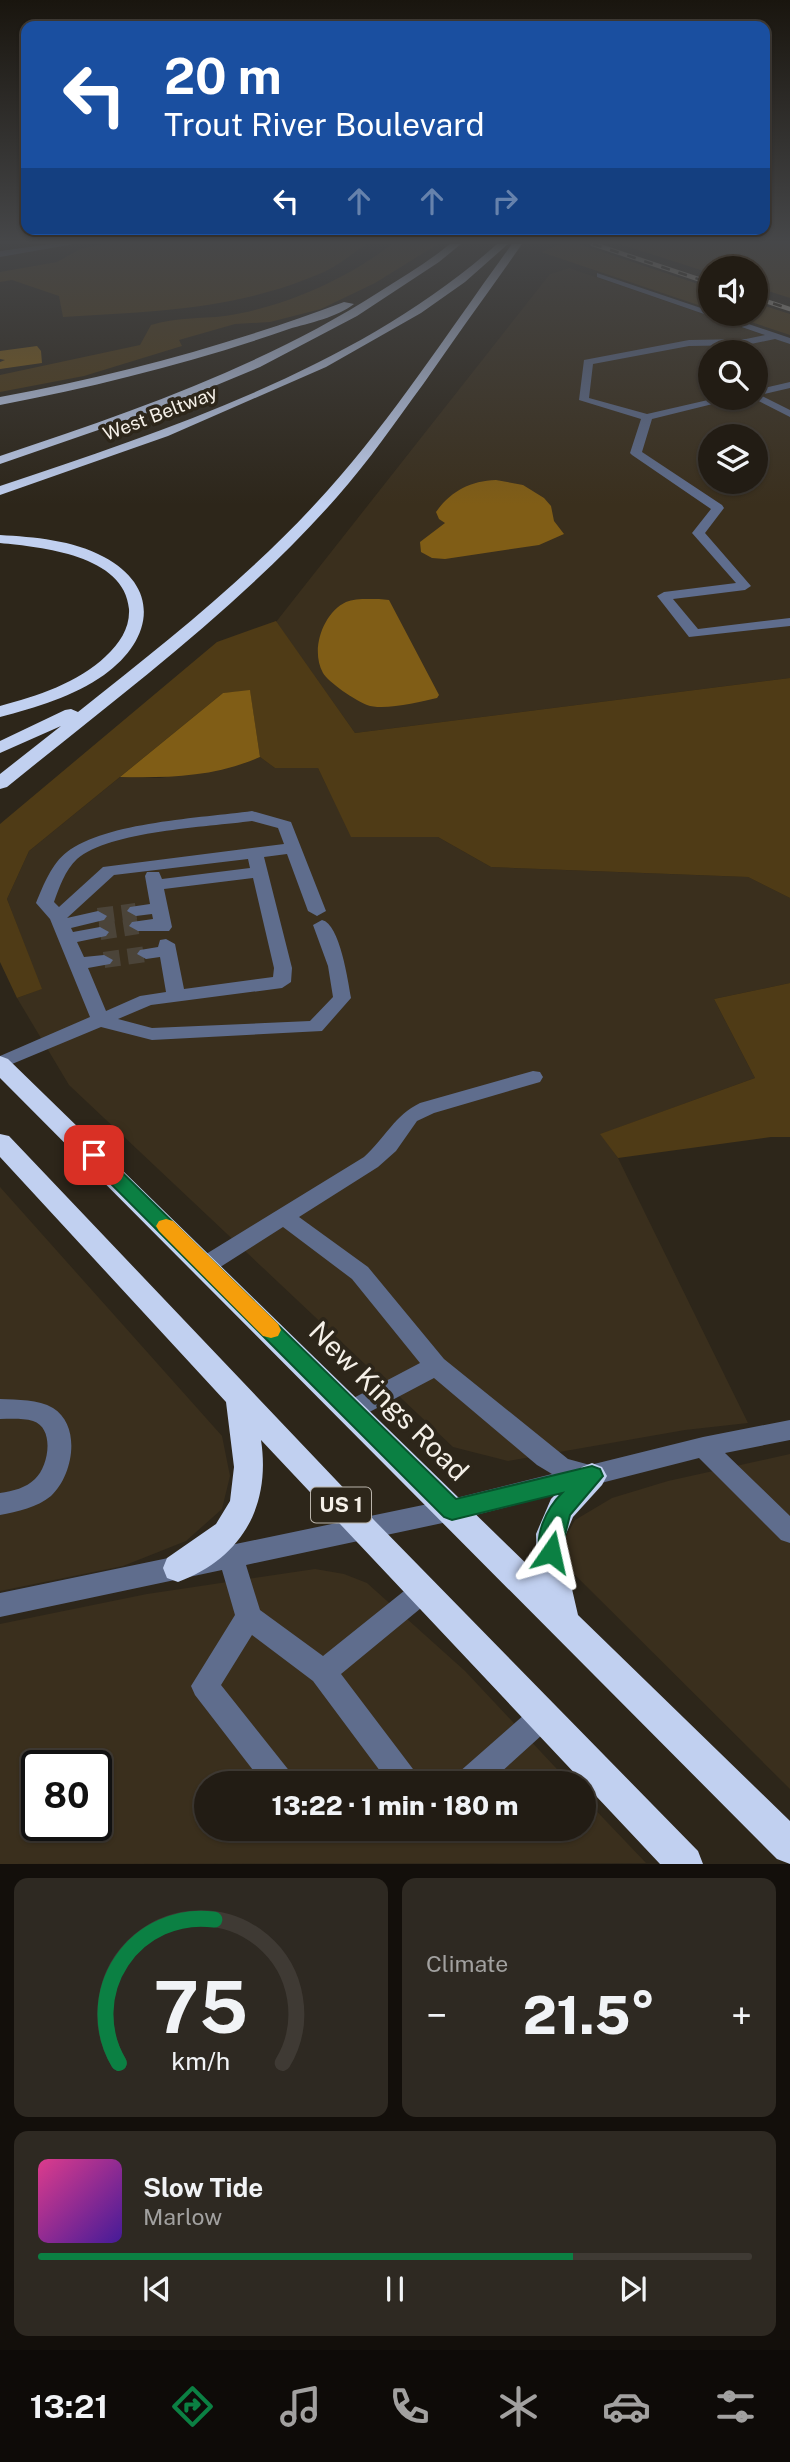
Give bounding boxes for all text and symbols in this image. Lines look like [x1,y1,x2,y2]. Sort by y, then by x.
text: 20 m [164,47,282,105]
icon: left [49,49,140,140]
text: Trout River Boulevard [164,106,485,143]
icon: left [267,182,305,220]
icon: ahead [340,182,378,220]
icon: ahead [413,182,451,220]
icon: right [486,182,524,220]
map controls [698,256,768,494]
button: sound [698,256,768,326]
button: search [698,340,768,410]
street label: West Beltway [100,381,220,445]
button: layers [698,424,768,494]
pin [64,1125,124,1185]
icon: arrive [75,1136,113,1174]
street label: New Kings Road [303,1314,476,1487]
road number: US 1 [311,1488,371,1522]
position arrow [514,1515,588,1589]
speed limit sign: 80 [21,1750,112,1841]
text: 13:22 · 1 min · 180 m [272,1790,518,1821]
text: Climate [426,1950,508,1977]
text: 75 [154,1965,248,2050]
text: 21.5° [523,1985,655,2046]
text: − [426,1993,447,2038]
text: + [731,1993,752,2038]
text: km/h [172,2046,230,2076]
text: Slow Tide [143,2172,263,2203]
text: Marlow [143,2203,222,2230]
icon: previous [138,2270,176,2308]
icon: pause [376,2270,414,2308]
icon: next [614,2270,652,2308]
icon: directions [168,2382,217,2431]
icon: music [276,2382,325,2431]
icon: phone [385,2382,434,2431]
icon: climate [494,2382,543,2431]
icon: car [602,2382,651,2431]
icon: filters [711,2382,760,2431]
text: 13:21 [30,2388,108,2425]

